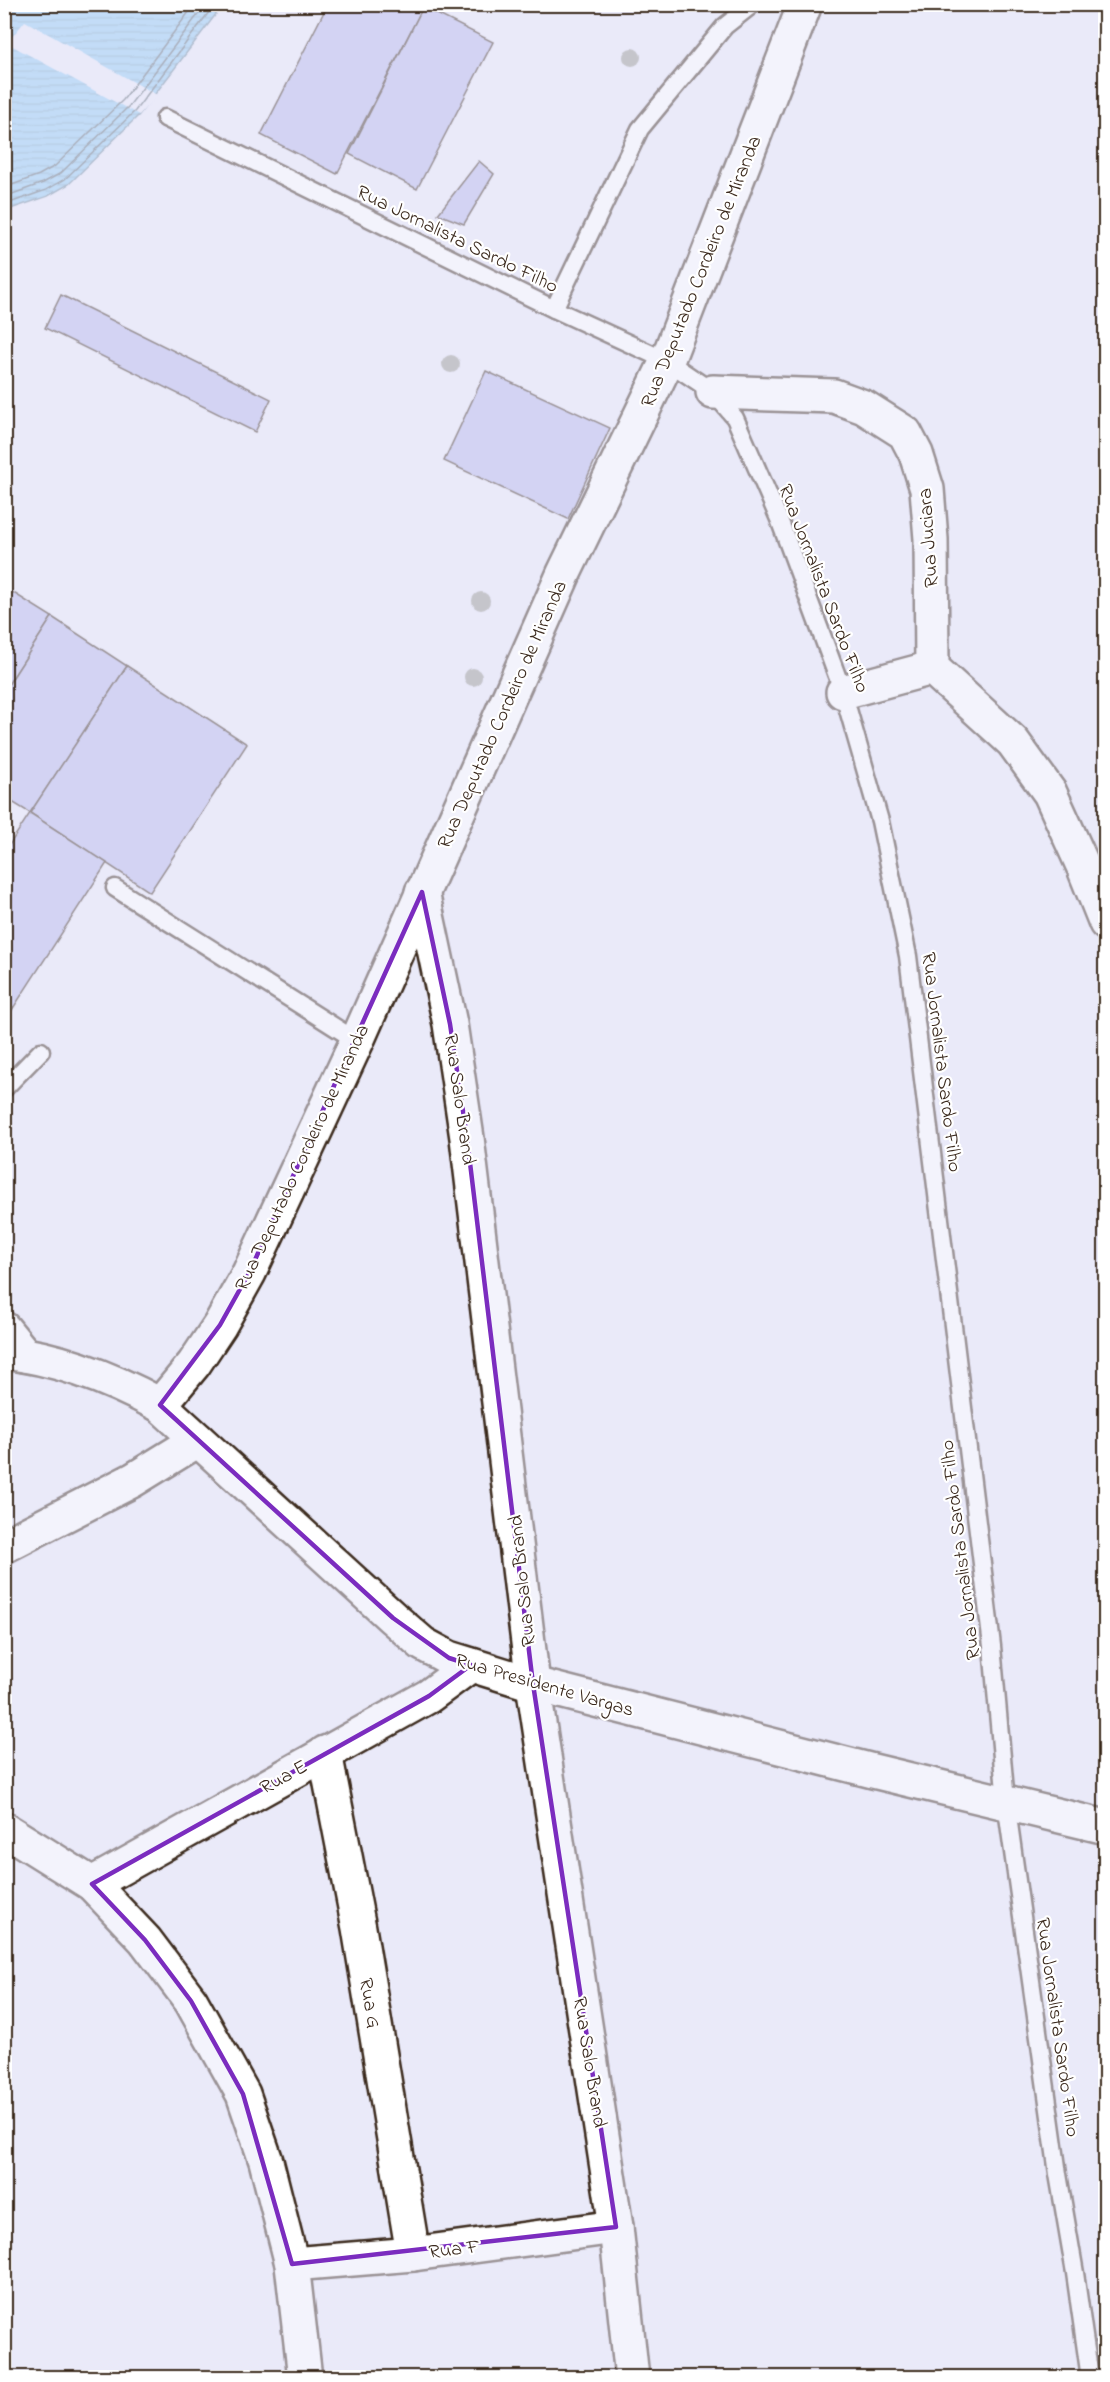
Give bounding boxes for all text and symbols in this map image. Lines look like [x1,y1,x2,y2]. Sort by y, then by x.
street label: Rua Deputado Cordeiro de Miranda [634,132,770,412]
street label: Rua Jornalista Sardo Filho [351,179,563,302]
street label: Rua Jornalista Sardo Filho [769,480,876,697]
street label: Rua Juciara [912,487,947,589]
street label: Rua Deputado Cordeiro de Miranda [431,576,576,854]
street label: Rua Jornalista Sardo Filho [913,951,968,1174]
street label: Rua Deputado Cordeiro de Miranda [229,1020,378,1296]
street label: Rua Salo Brand [435,1032,482,1167]
street label: Rua Jornalista Sardo Filho [934,1438,989,1661]
street label: Rua Salo Brand [502,1513,545,1648]
street label: Rua Presidente Vargas [451,1647,637,1727]
street label: Rua E [255,1753,313,1803]
street label: Rua Jornalista Sardo Filho [1027,1916,1086,2139]
street label: Rua G [350,1976,387,2031]
street label: Rua Salo Brand [564,1995,613,2130]
street label: Rua F [427,2233,482,2268]

